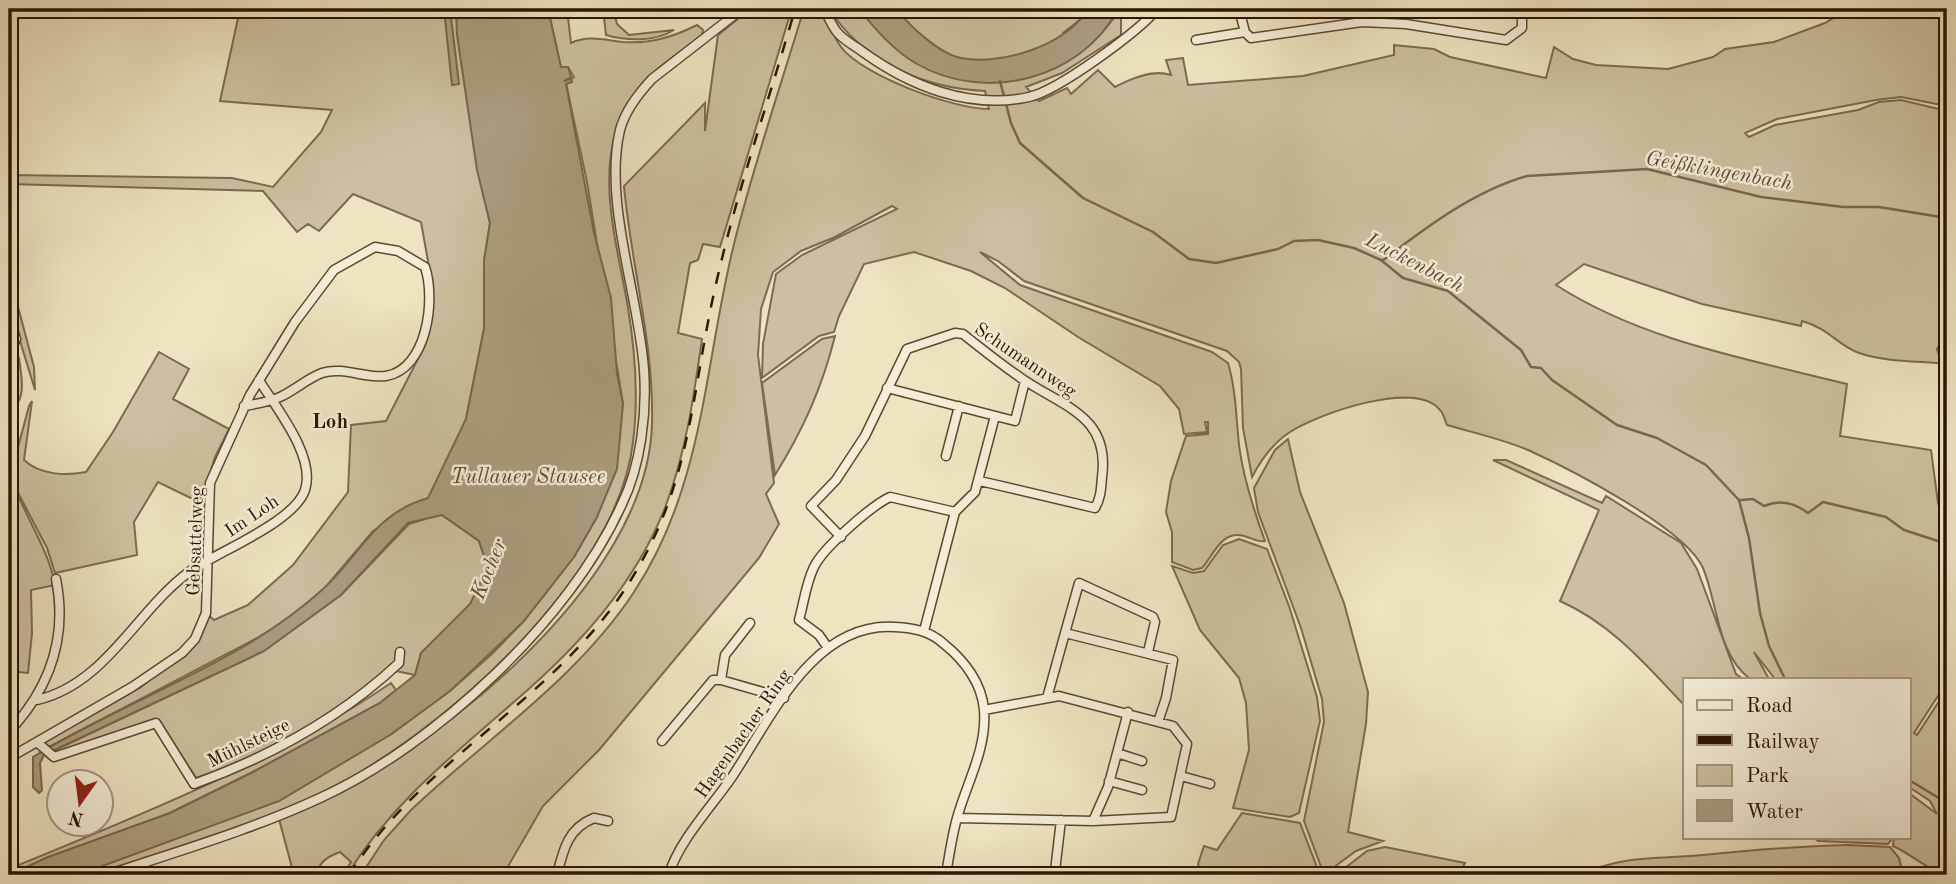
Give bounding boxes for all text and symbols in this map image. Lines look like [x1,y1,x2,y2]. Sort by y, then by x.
water label: Geißklingenbach [1644,148,1794,195]
water label: Luckenbach [1361,229,1467,297]
street label: Schumannweg [970,320,1080,402]
district label: Loh [312,412,348,433]
water label: Tullauer Stausee [451,467,605,488]
street label: Gebsattelweg [185,485,208,596]
street label: Im Loh [222,492,283,542]
water label: Kocher [468,536,511,604]
street label: Hagenbacher Ring [693,666,796,802]
legend [1683,678,1910,838]
text: Road [1746,696,1793,717]
street label: Mühlsteige [205,716,293,772]
text: Railway [1746,732,1820,753]
text: Park [1746,766,1789,787]
north arrow [46,768,116,838]
text: Water [1746,802,1803,823]
text: N [67,806,86,828]

